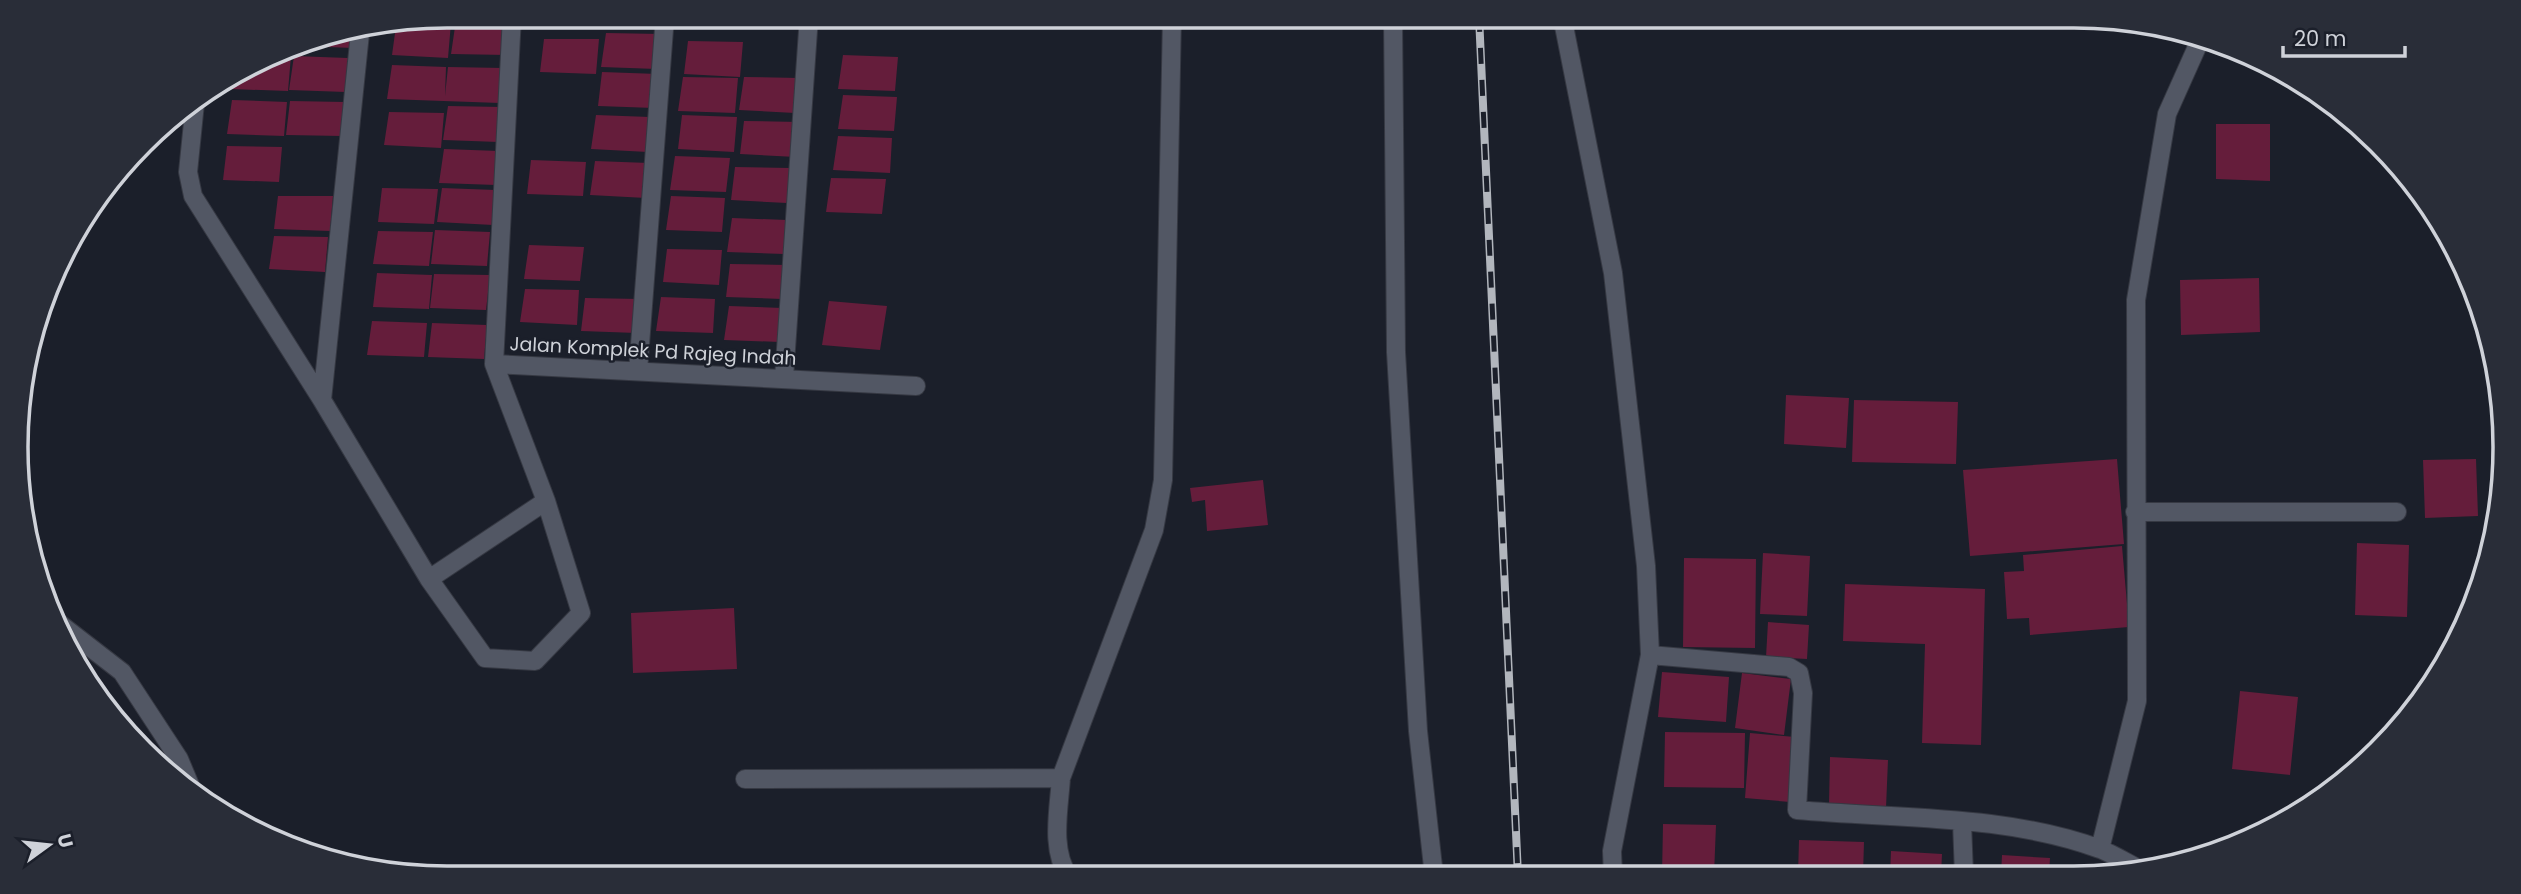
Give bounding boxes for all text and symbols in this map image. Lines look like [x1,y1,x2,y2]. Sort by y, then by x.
scale bar [2283,14,2406,58]
text: 20 m [2294,24,2347,53]
street label: Jalan Komplek Pd Rajeg Indah [509,330,797,372]
north arrow [14,810,84,880]
text: U [50,831,80,851]

